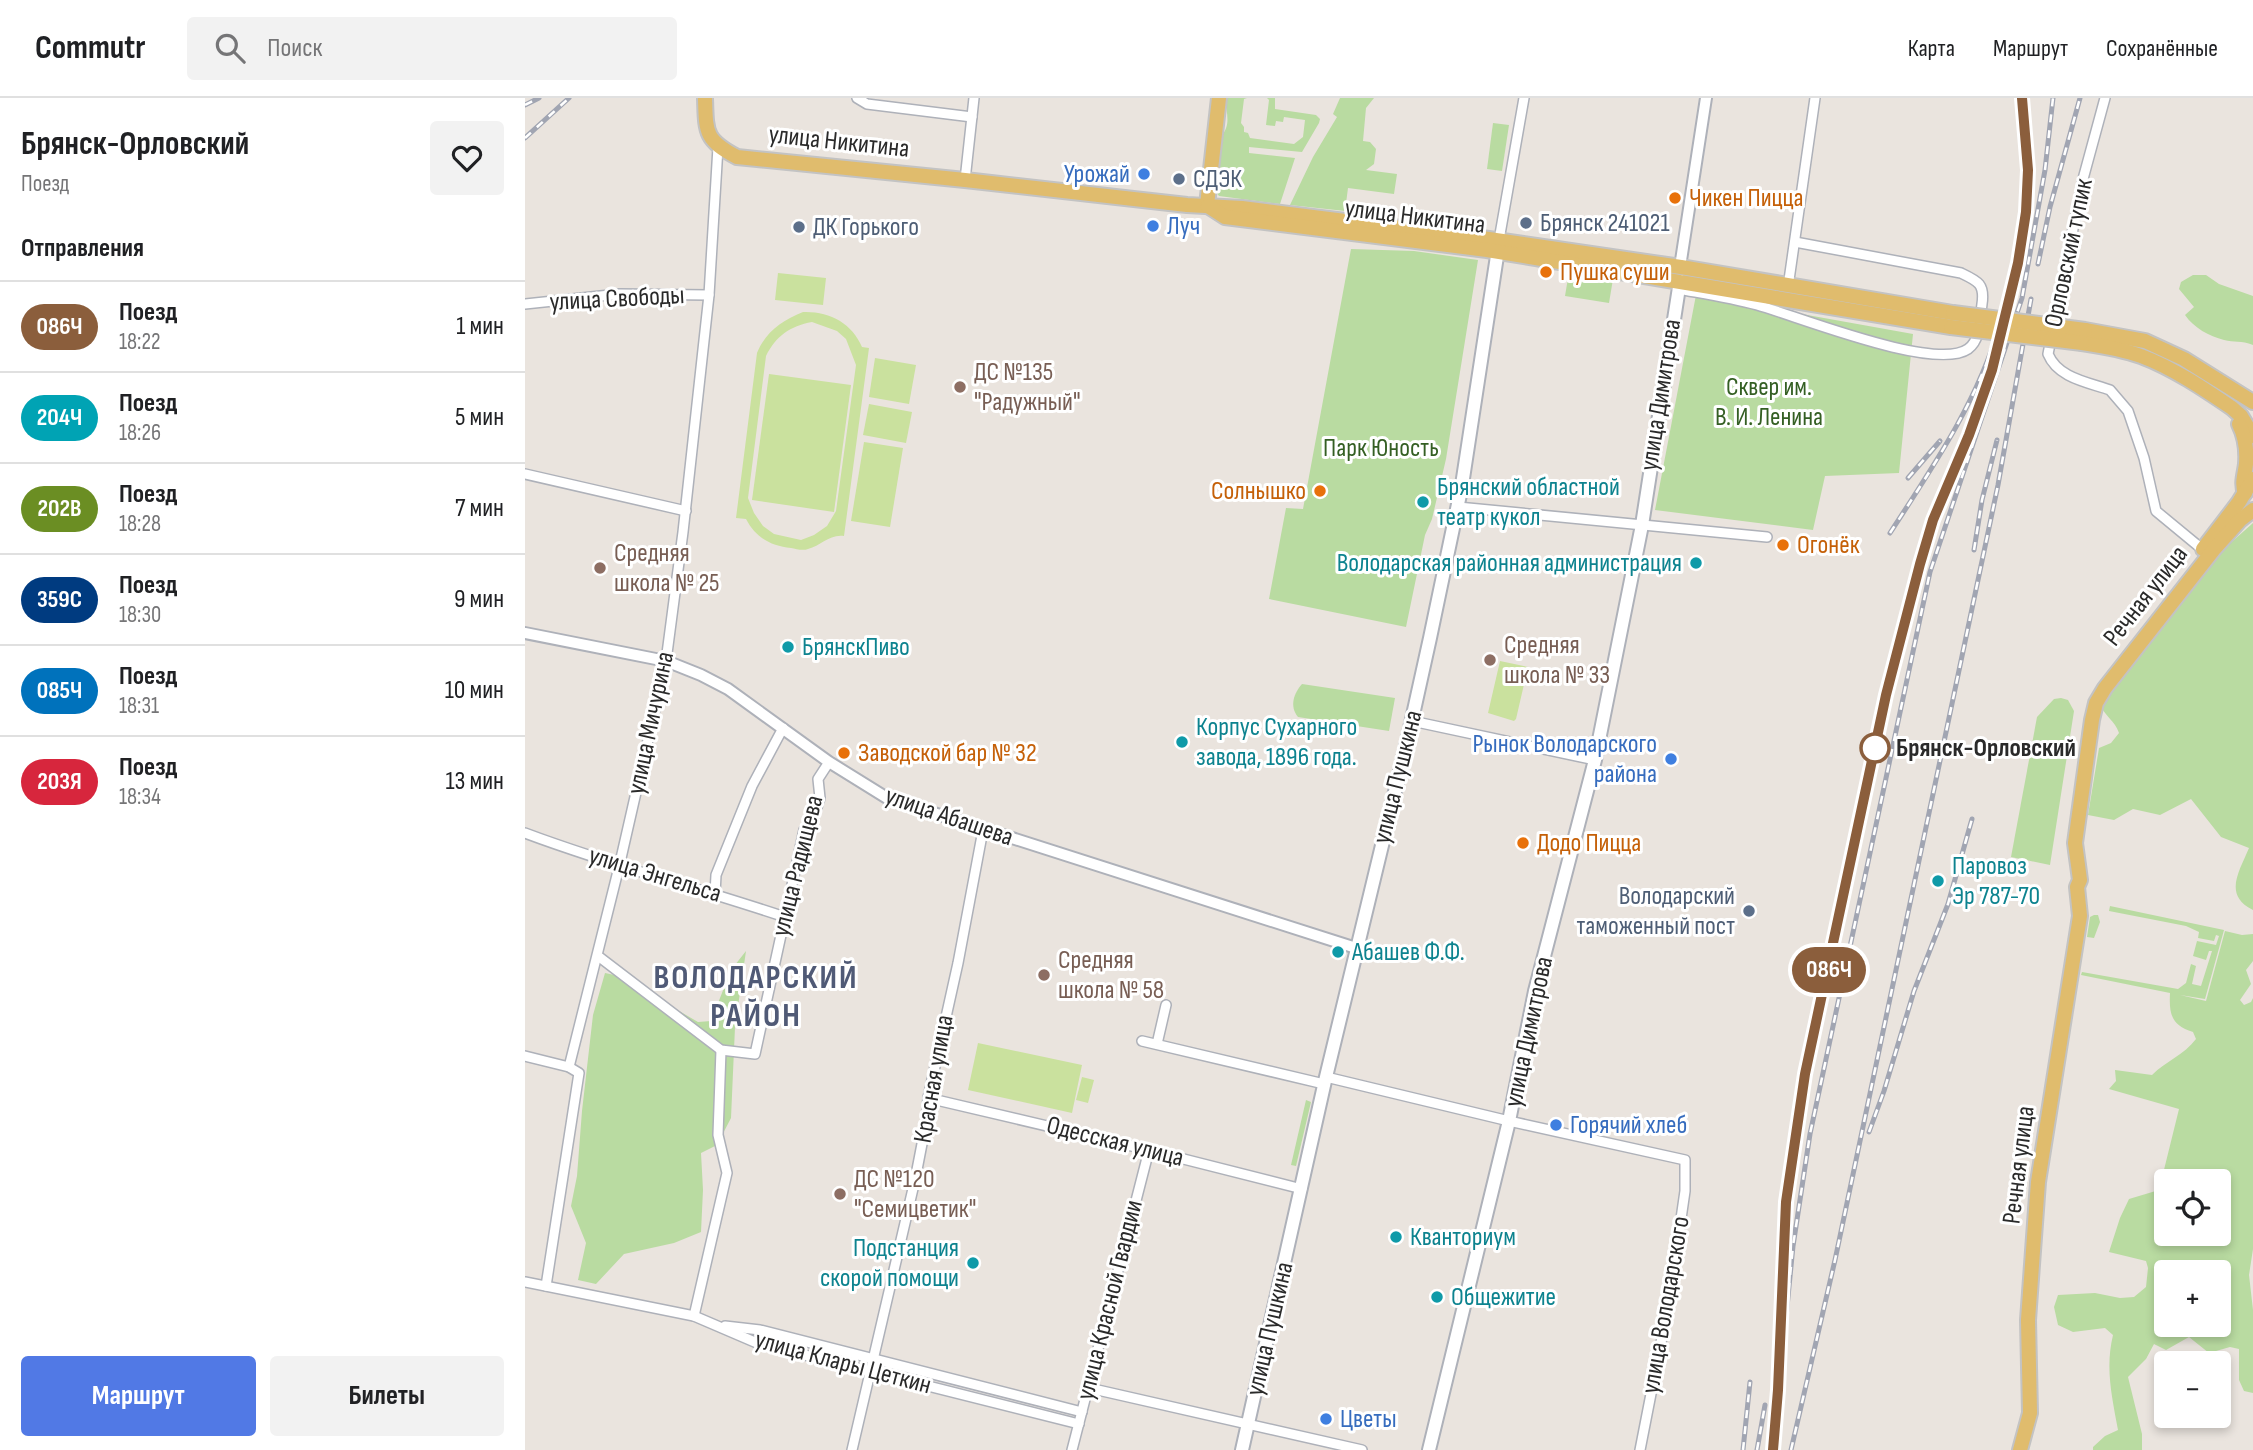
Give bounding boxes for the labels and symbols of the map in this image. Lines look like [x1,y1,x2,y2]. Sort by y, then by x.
street label: улица Никитина [767,119,911,165]
place label: Урожай [1064,159,1130,190]
place label: СДЭК [1193,164,1242,195]
marker: Урожай [1136,166,1152,182]
marker: СДЭК [1171,171,1187,187]
street label: Орловский тупик [2038,176,2100,330]
place label: Чикен Пицца [1689,183,1803,214]
marker: Чикен Пицца [1667,190,1683,206]
street label: улица Никитина [1343,193,1487,241]
place label: Брянск 241021 [1540,208,1669,239]
place label: Луч [1167,211,1200,242]
place label: ДК Горького [813,212,919,243]
marker: Брянск 241021 [1518,215,1534,231]
marker: Луч [1145,218,1161,234]
marker: ДК Горького [791,219,807,235]
place label: Пушка суши [1560,257,1670,288]
marker: Пушка суши [1538,264,1554,280]
street label: улица Свободы [549,280,685,318]
street label: улица Димитрова [1634,317,1688,473]
place label: ДС №135 "Радужный" [974,357,1081,418]
park label: Сквер им. В. И. Ленина [1715,372,1823,433]
marker: ДС №135 "Радужный" [952,379,968,395]
park label: Парк Юность [1323,433,1439,464]
place label: Брянский областной театр кукол [1437,472,1620,533]
place label: Солнышко [1211,476,1306,507]
marker: Солнышко [1312,483,1328,499]
marker: Брянский областной театр кукол [1415,494,1431,510]
place label: Огонёк [1797,530,1860,561]
marker: Огонёк [1775,537,1791,553]
place label: Средняя школа № 25 [614,538,720,599]
street label: Речная улица [2097,540,2195,652]
place label: Володарская районная администрация [1337,548,1682,579]
marker: Володарская районная администрация [1688,555,1704,571]
marker: Средняя школа № 25 [592,560,608,576]
place label: Средняя школа № 33 [1504,630,1610,691]
place label: БрянскПиво [802,632,910,663]
marker: БрянскПиво [780,639,796,655]
street label: улица Мичурина [621,649,681,797]
marker: Средняя школа № 33 [1482,652,1498,668]
street label: улица Пушкина [1366,707,1430,847]
place label: Корпус Сухарного завода, 1896 года. [1196,712,1357,773]
place label: Рынок Володарского района [1472,729,1657,790]
marker: Брянск-Орловский [1860,733,1890,763]
place label: Брянск-Орловский [1896,733,2076,764]
marker: Корпус Сухарного завода, 1896 года. [1174,734,1190,750]
place label: Заводской бар № 32 [858,738,1037,769]
marker: Заводской бар № 32 [836,745,852,761]
marker: Рынок Володарского района [1663,751,1679,767]
street label: улица Абашева [881,781,1017,853]
street label: улица Радищева [766,792,830,940]
place label: Додо Пицца [1537,828,1641,859]
marker: Додо Пицца [1515,835,1531,851]
street label: улица Энгельса [585,840,725,910]
place label: Паровоз Эр 787-70 [1952,851,2040,912]
marker: Паровоз Эр 787-70 [1930,873,1946,889]
place label: Володарский таможенный пост [1577,881,1735,942]
marker: Володарский таможенный пост [1741,903,1757,919]
place label: Абашев Ф.Ф. [1351,937,1465,968]
marker: Абашев Ф.Ф. [1330,944,1346,960]
place label: Средняя школа № 58 [1058,945,1164,1006]
line badge: 086Ч [1780,947,1878,993]
street label: улица Димитрова [1498,954,1560,1110]
district label: ВОЛОДАРСКИЙ РАЙОН [654,958,858,1036]
marker: Средняя школа № 58 [1036,967,1052,983]
street label: Красная улица [907,1013,961,1145]
street label: Речная улица [1996,1104,2042,1226]
street label: Одесская улица [1043,1110,1187,1174]
place label: Горячий хлеб [1570,1110,1687,1141]
marker: Горячий хлеб [1548,1117,1564,1133]
place label: ДС №120 "Семицветик" [854,1164,976,1225]
marker: ДС №120 "Семицветик" [832,1186,848,1202]
street label: улица Красной Гвардии [1070,1197,1150,1403]
street label: улица Володарского [1635,1214,1697,1396]
place label: Кванториум [1410,1222,1516,1253]
marker: Кванториум [1388,1229,1404,1245]
place label: Подстанция скорой помощи [820,1233,959,1294]
marker: Подстанция скорой помощи [965,1255,981,1271]
street label: улица Пушкина [1240,1259,1300,1399]
place label: Общежитие [1451,1282,1556,1313]
marker: Общежитие [1429,1289,1445,1305]
street label: улица Клары Цеткин [752,1325,934,1401]
place label: Цветы [1340,1404,1397,1435]
marker: Цветы [1318,1411,1334,1427]

